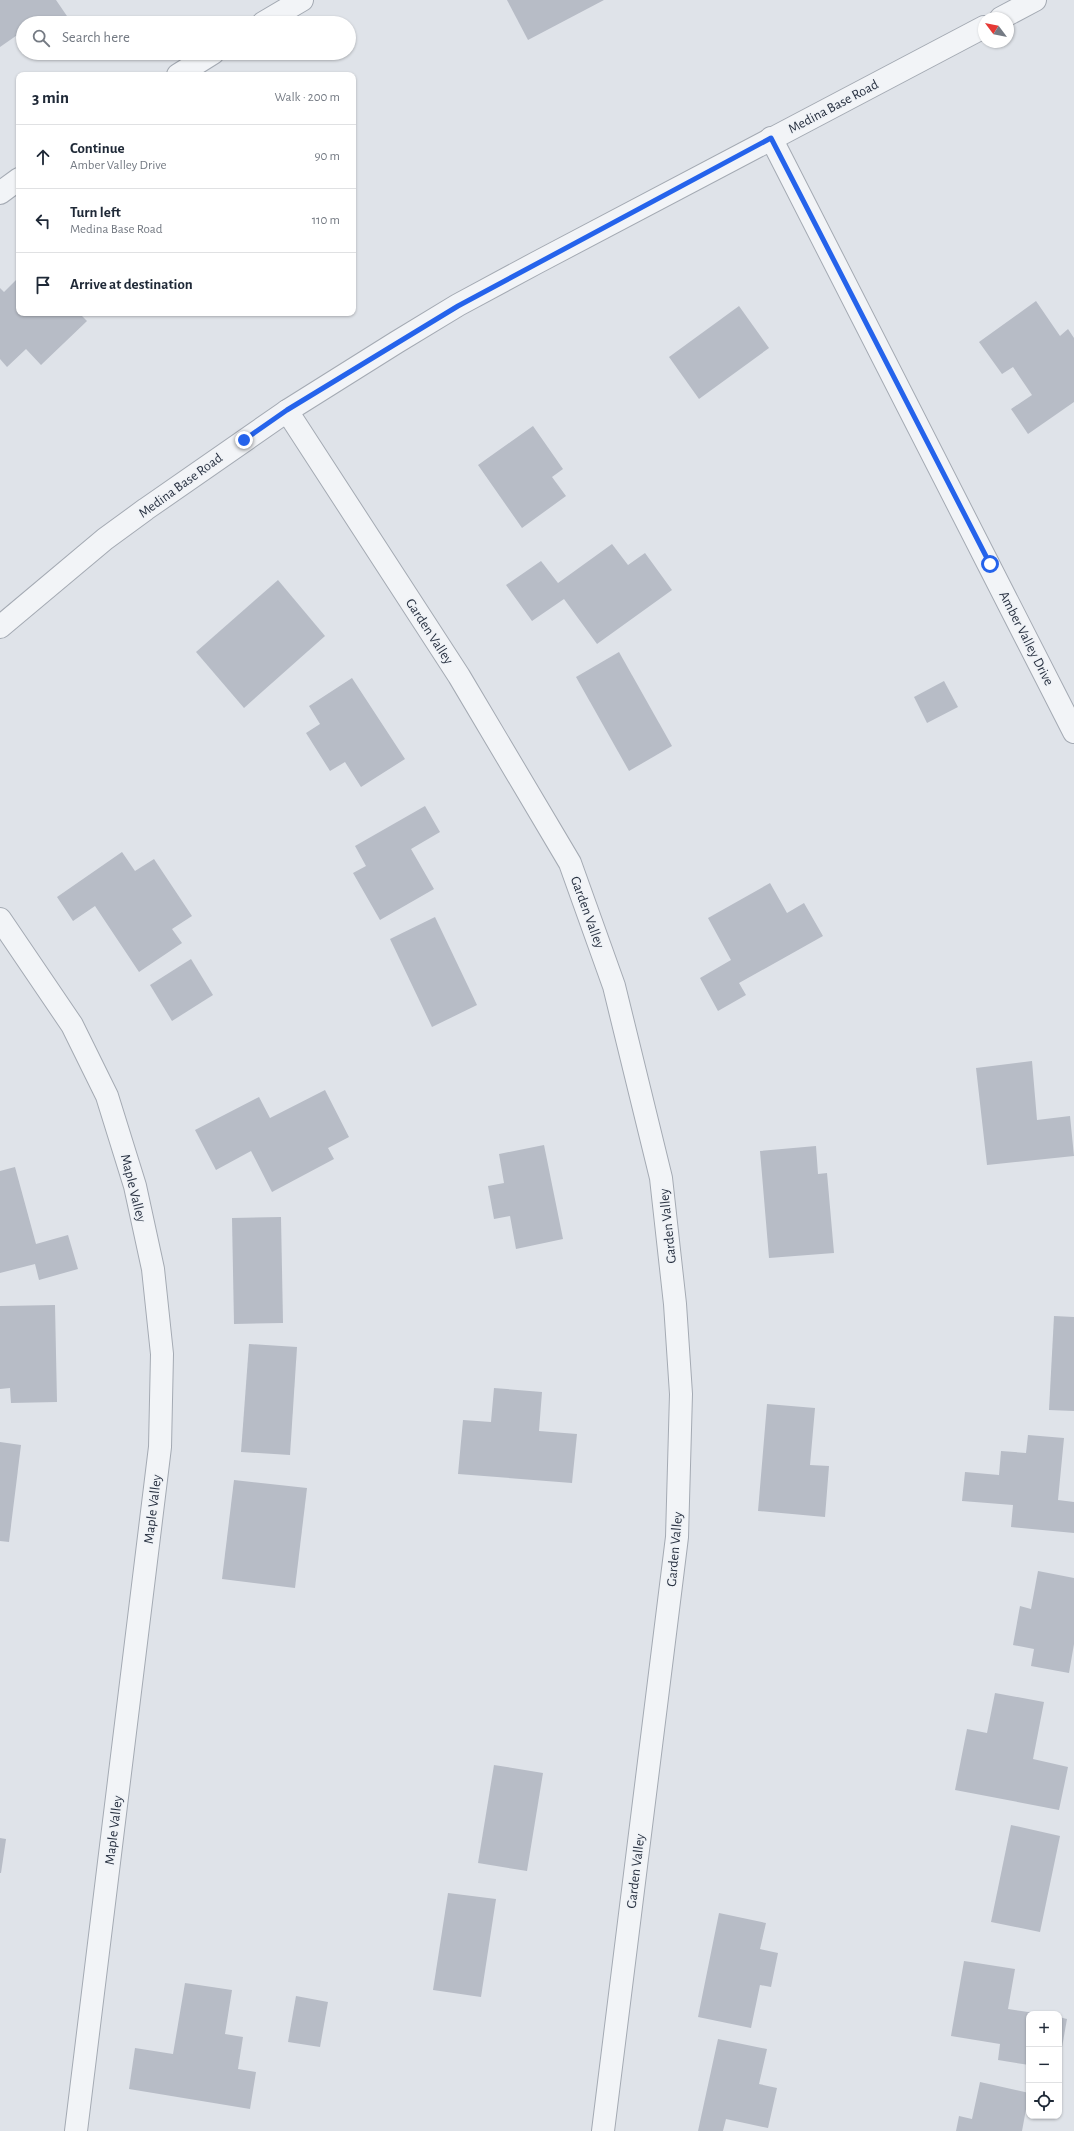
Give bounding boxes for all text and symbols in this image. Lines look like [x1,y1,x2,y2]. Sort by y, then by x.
north arrow [978,12,1014,48]
search box [16,16,356,60]
icon: search [30,27,52,49]
text: Search here [62,30,130,45]
street label: Medina Base Road [786,77,881,136]
text: 3 min [32,89,69,106]
text: Walk · 200 m [274,91,340,104]
text: Continue [70,141,125,156]
icon: ahead [32,146,54,168]
text: 90 m [314,150,340,163]
text: Amber Valley Drive [70,159,167,172]
text: Turn left [70,205,121,220]
icon: left [32,210,54,232]
text: 110 m [312,214,340,227]
text: Medina Base Road [70,223,163,236]
icon: arrive [32,274,54,296]
text: Arrive at destination [70,277,193,292]
route end [235,431,253,449]
street label: Medina Base Road [136,451,225,521]
route start [981,555,999,573]
street label: Amber Valley Drive [996,589,1056,688]
street label: Garden Valley [403,596,456,667]
street label: Garden Valley [568,875,607,950]
street label: Maple Valley [118,1153,148,1224]
street label: Garden Valley [657,1188,679,1264]
street label: Maple Valley [142,1474,164,1545]
street label: Garden Valley [665,1511,685,1587]
street label: Maple Valley [103,1795,125,1866]
street label: Garden Valley [624,1833,648,1909]
map controls [1026,2011,1062,2119]
button: + [1026,2011,1062,2047]
button: − [1026,2047,1062,2083]
button: locate [1026,2083,1062,2119]

